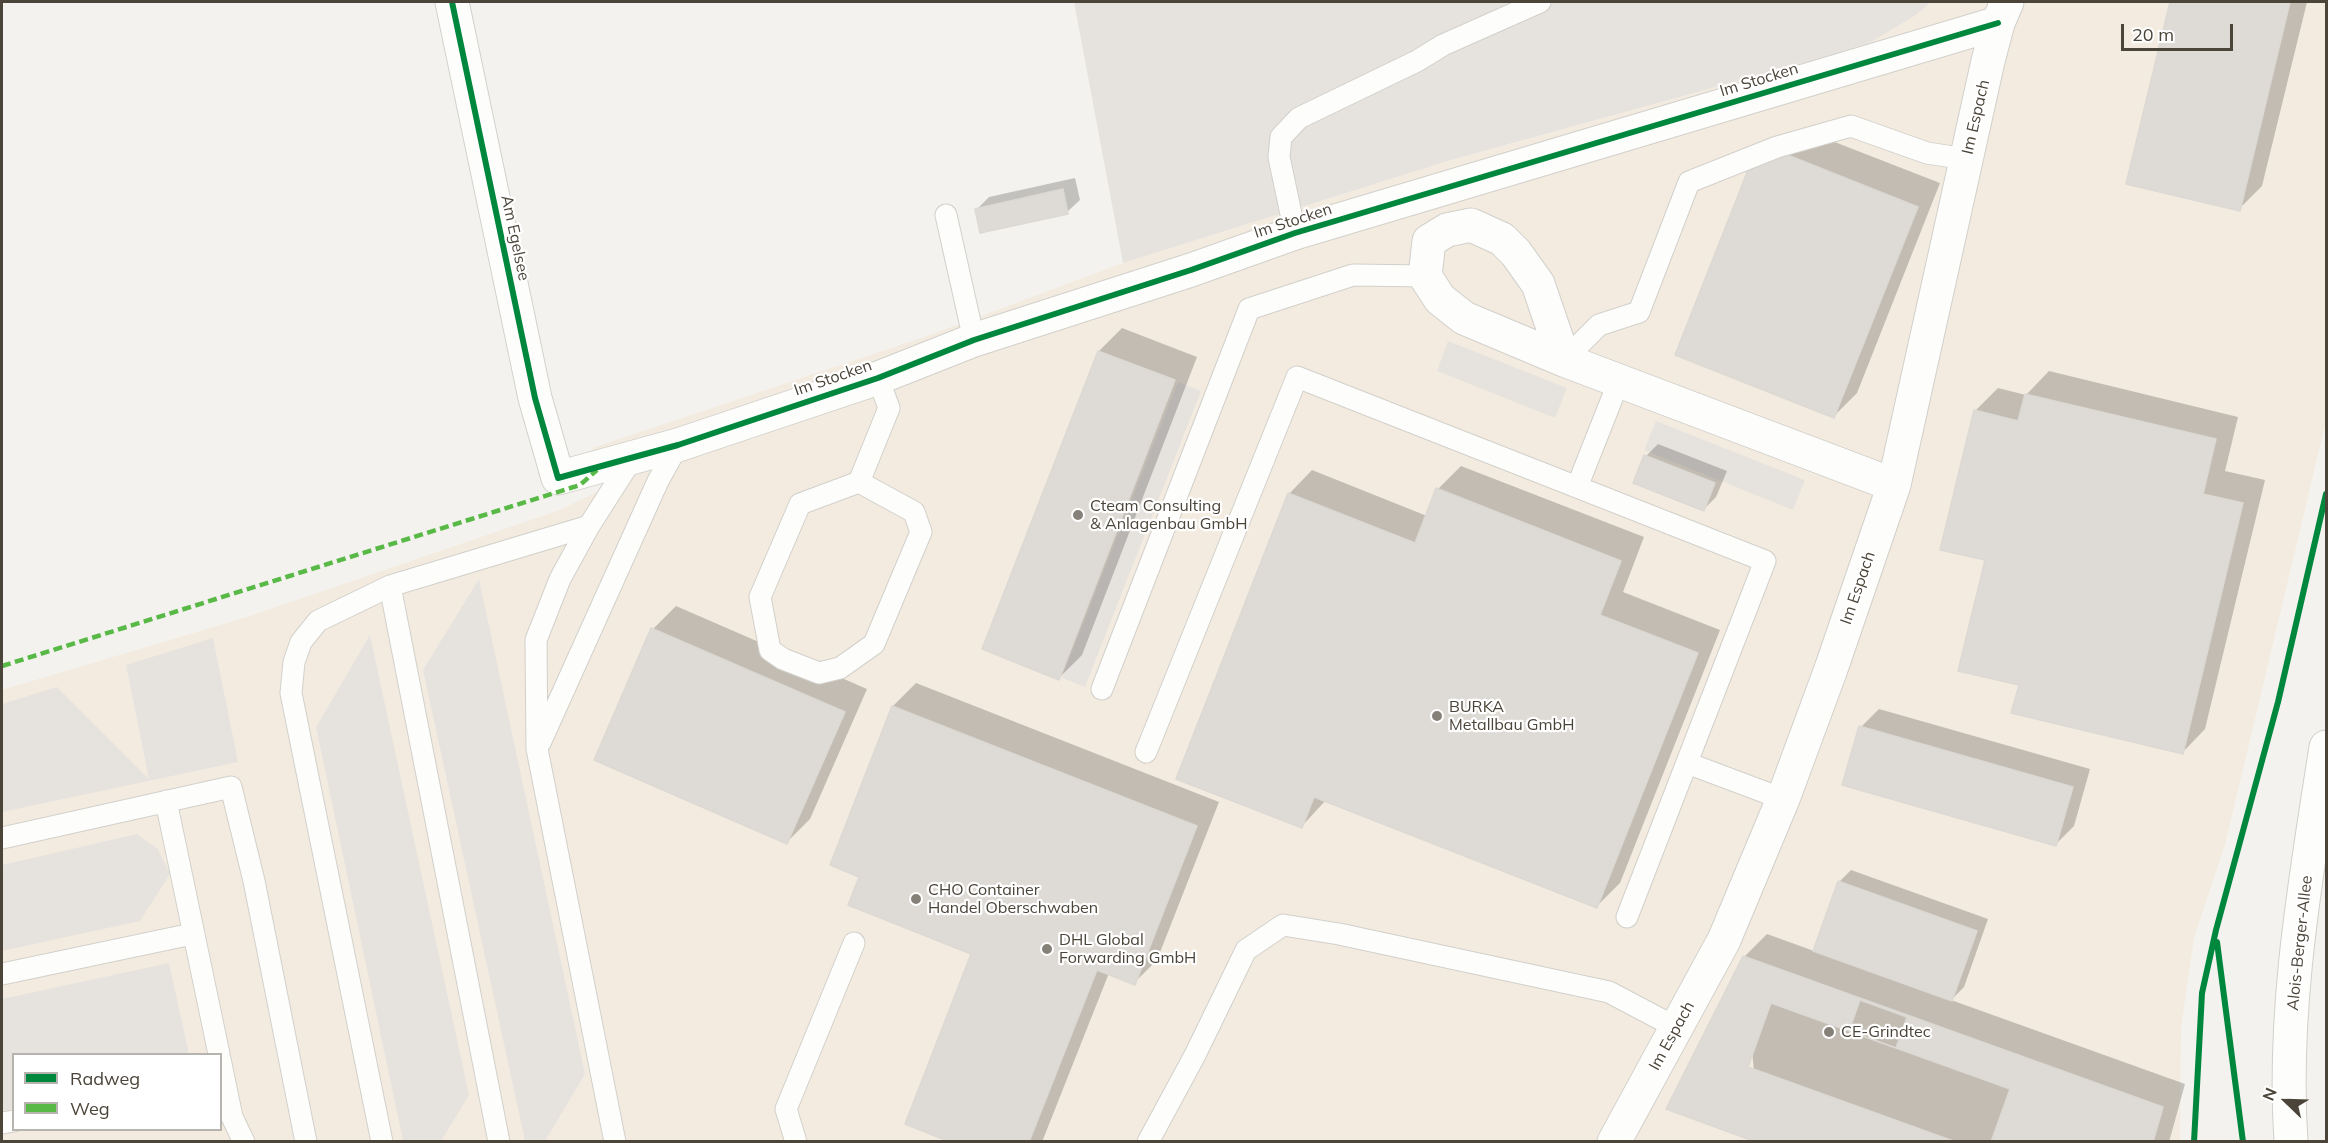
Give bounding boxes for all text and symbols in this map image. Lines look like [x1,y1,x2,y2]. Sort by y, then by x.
scale bar [2124,12,2236,50]
text: 20 m [2132,23,2174,46]
street label: Im Stocken [1717,59,1801,101]
street label: Im Espach [1958,78,1994,156]
street label: Am Egelsee [497,194,533,282]
street label: Im Stocken [1252,199,1334,243]
street label: Im Stocken [792,356,874,400]
place label: Cteam Consulting & Anlagenbau GmbH [1090,496,1247,534]
marker: Cteam Consulting & Anlagenbau GmbH [1071,508,1085,522]
street label: Im Espach [1837,549,1879,627]
place label: BURKA Metallbau GmbH [1449,697,1574,735]
marker: BURKA Metallbau GmbH [1430,709,1444,723]
street label: Alois-Berger-Allee [2283,875,2317,1011]
place label: CHO Container Handel Oberschwaben [928,880,1098,918]
marker: CHO Container Handel Oberschwaben [909,892,923,906]
place label: DHL Global Forwarding GmbH [1059,930,1196,968]
marker: DHL Global Forwarding GmbH [1040,942,1054,956]
street label: Im Espach [1645,998,1699,1074]
place label: CE-Grindtec [1841,1022,1931,1042]
marker: CE-Grindtec [1822,1025,1836,1039]
legend [12,1053,222,1131]
text: Radweg [70,1067,140,1090]
north arrow [2256,1071,2316,1131]
text: N [2258,1084,2281,1103]
text: Weg [70,1097,110,1120]

